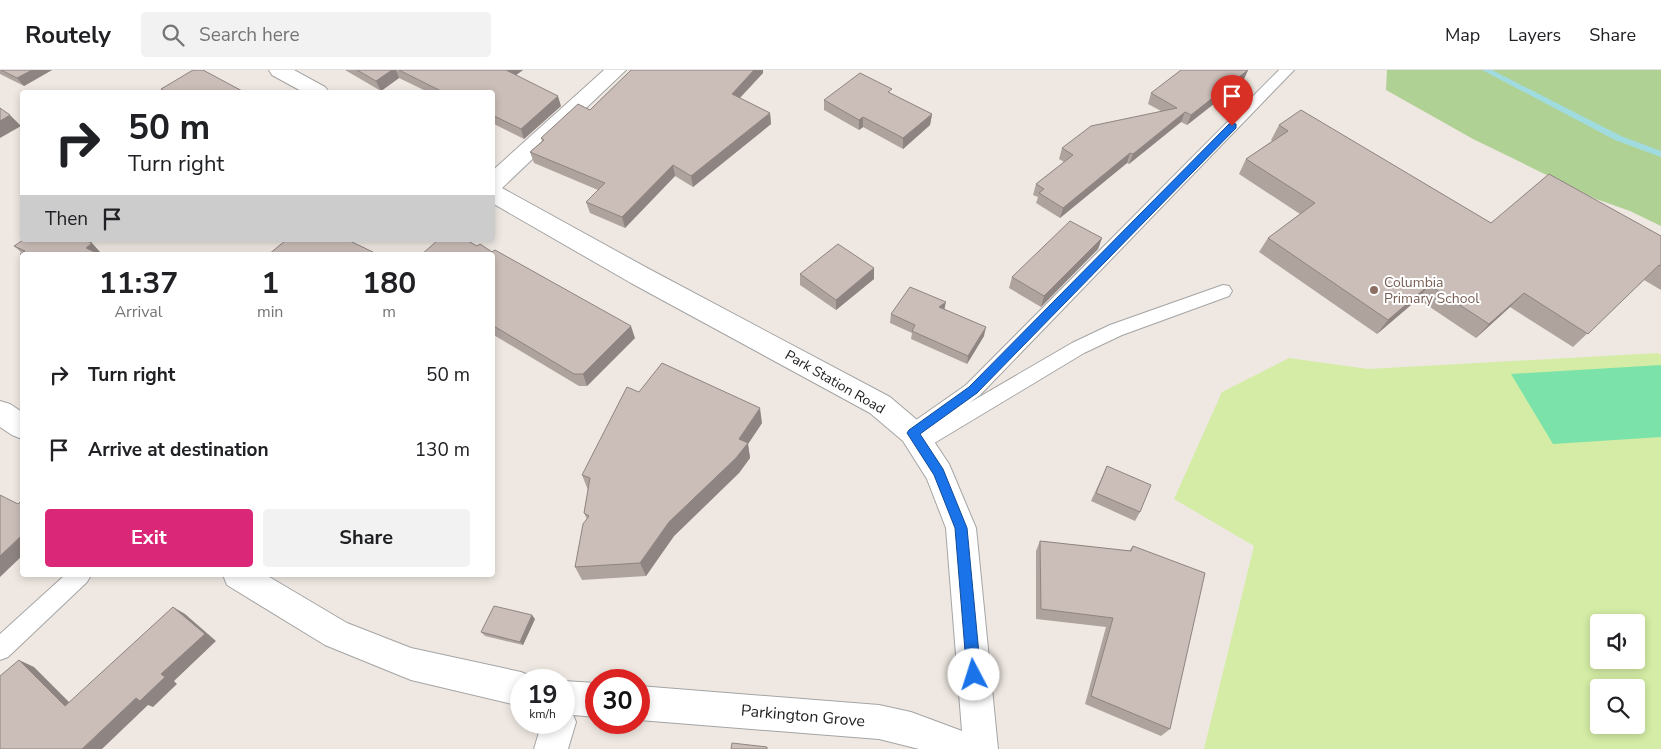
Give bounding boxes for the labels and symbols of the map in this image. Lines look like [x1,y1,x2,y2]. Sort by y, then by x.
pin [1211,75,1253,126]
place label: Columbia Primary School [1384,273,1480,308]
marker: Columbia Primary School [1368,284,1380,296]
street label: Park Station Road [782,346,888,418]
position arrow [947,648,999,700]
speed limit sign: 30 [585,669,650,734]
street label: Parkington Grove [740,700,866,732]

